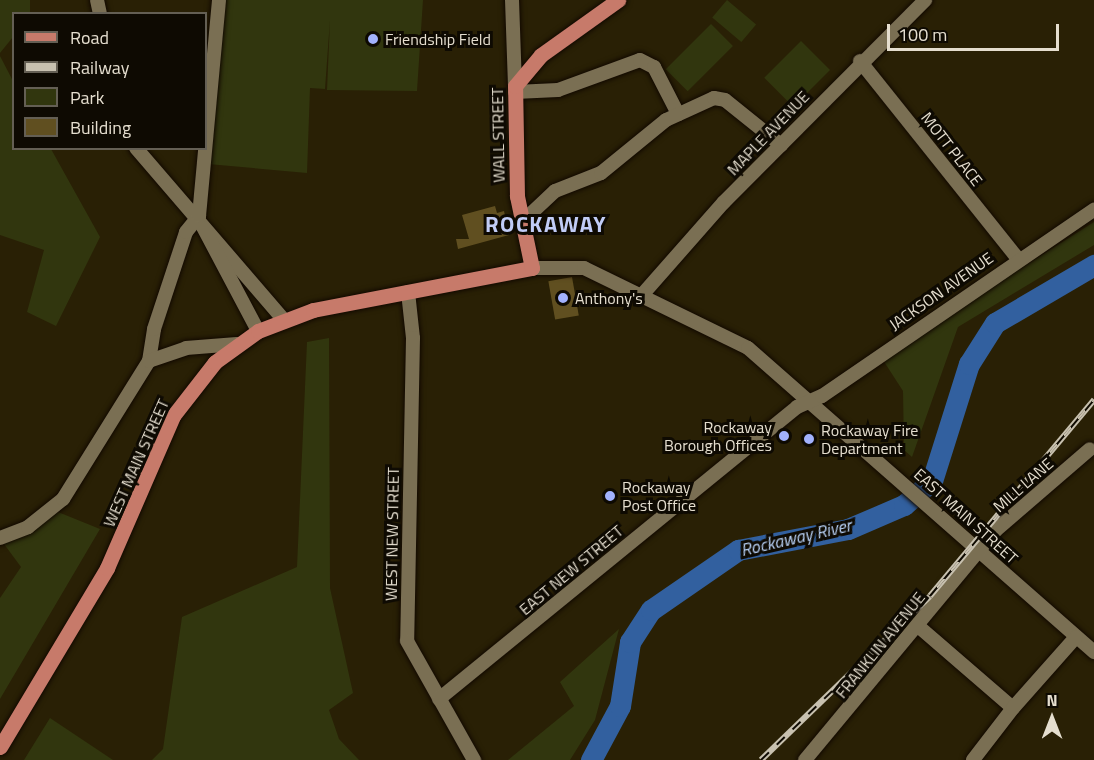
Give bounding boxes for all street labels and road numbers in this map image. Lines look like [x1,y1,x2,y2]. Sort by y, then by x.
street label: WALL STREET [488,87,508,183]
street label: MAPLE AVENUE [723,87,813,179]
street label: MOTT PLACE [917,108,987,190]
street label: JACKSON AVENUE [885,248,997,334]
street label: WEST MAIN STREET [99,396,173,530]
street label: MILL LANE [989,454,1057,516]
street label: EAST MAIN STREET [910,464,1022,568]
street label: WEST NEW STREET [381,467,403,601]
street label: EAST NEW STREET [515,521,627,619]
street label: FRANKLIN AVENUE [831,588,929,702]

